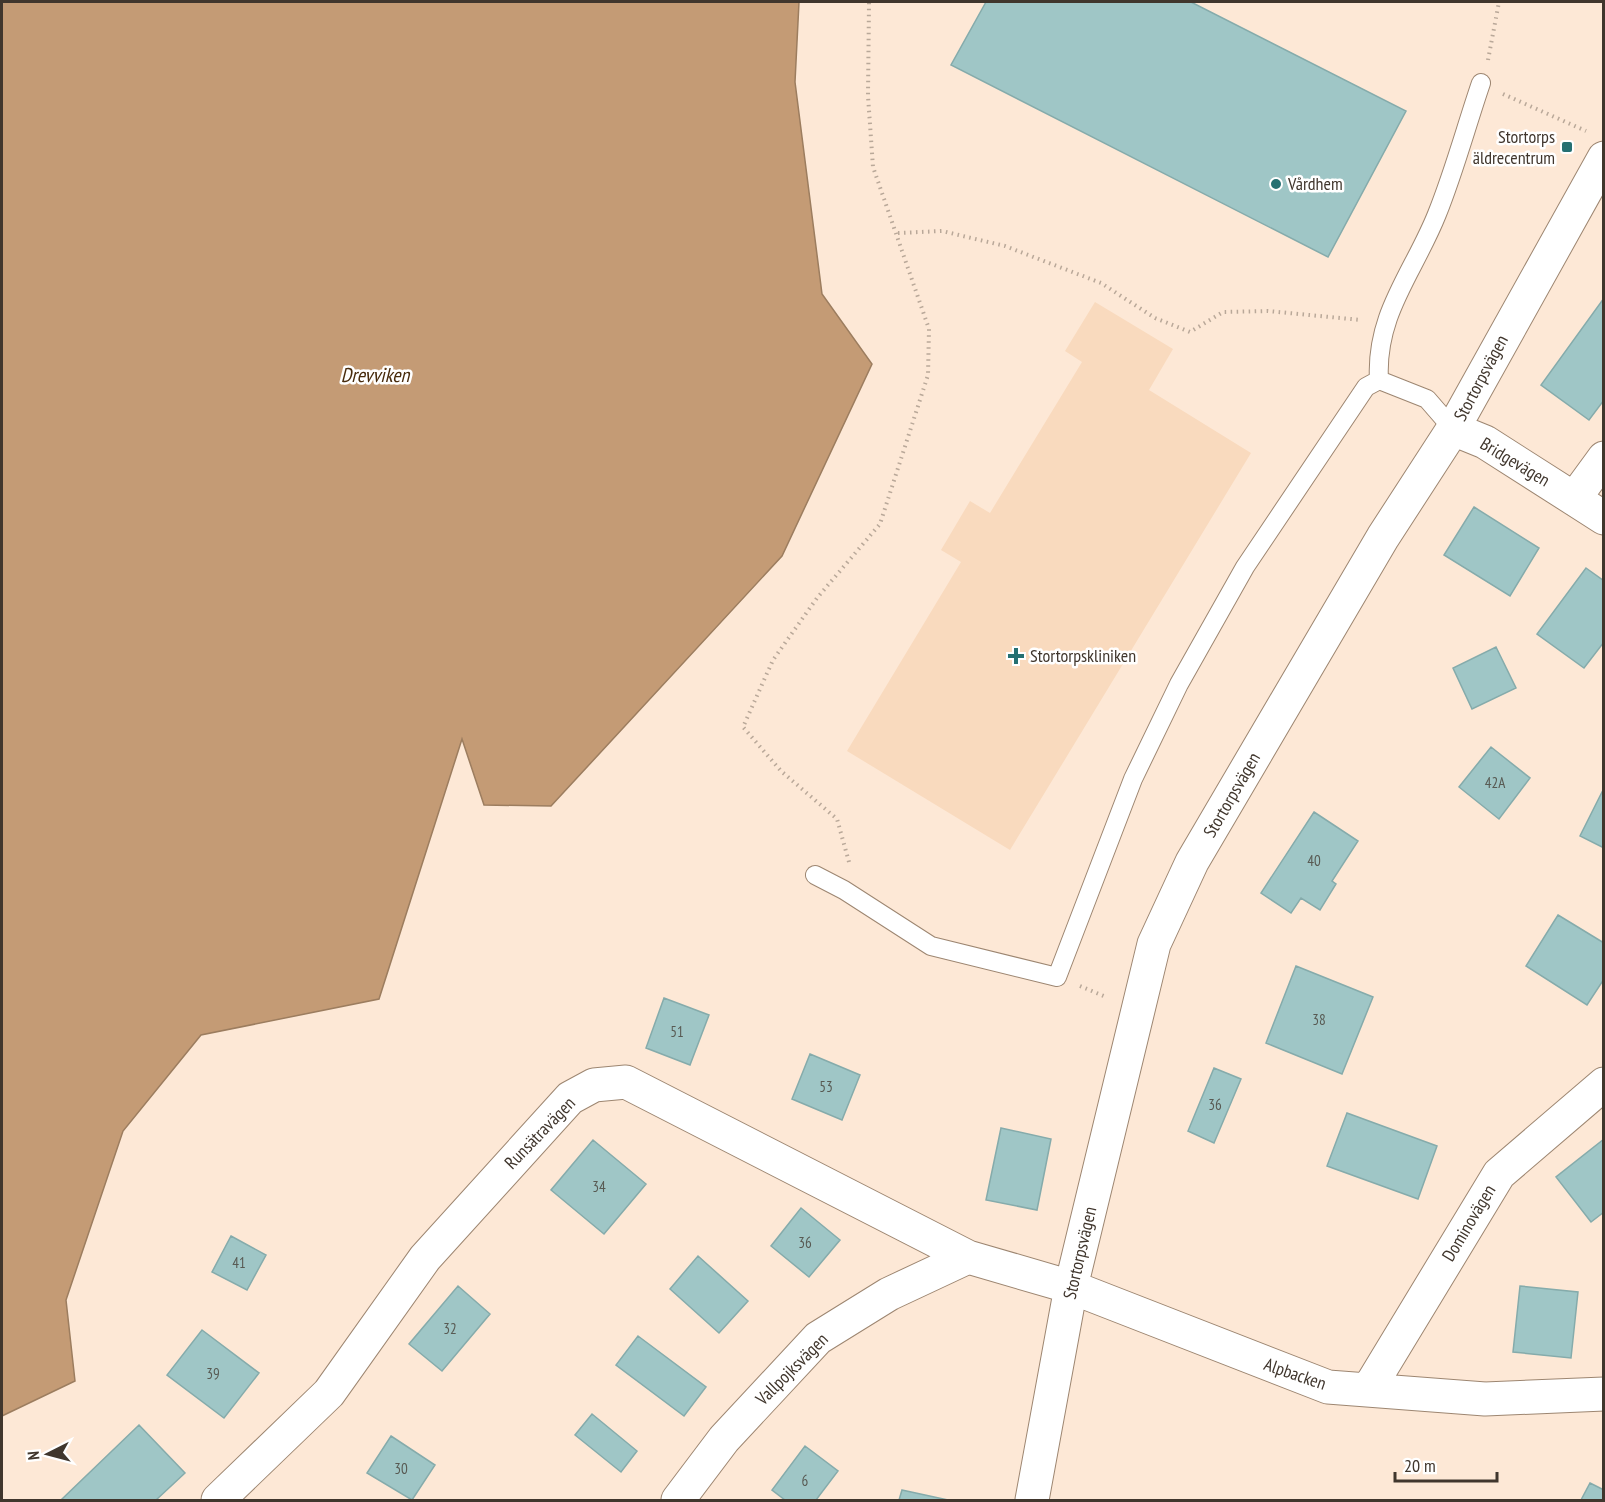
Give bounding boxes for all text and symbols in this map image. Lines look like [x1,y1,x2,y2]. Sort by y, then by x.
place label: Stortorps äldrecentrum [1473,125,1555,169]
marker: Stortorps äldrecentrum [1560,140,1574,154]
place label: Vårdhem [1287,172,1343,195]
marker: Vårdhem [1269,177,1283,191]
street label: Stortorpsvägen [1448,331,1513,425]
water label: Drevviken [341,362,411,388]
street label: Bridgevägen [1476,432,1554,491]
place label: Stortorpskliniken [1030,644,1136,667]
marker: Stortorpskliniken [1007,647,1025,665]
street label: Stortorpsvägen [1198,748,1265,841]
house number: 42A [1485,773,1506,792]
house number: 40 [1307,851,1321,870]
house number: 38 [1312,1010,1326,1029]
house number: 51 [670,1022,684,1041]
house number: 53 [819,1077,833,1096]
street label: Runsätravägen [499,1092,580,1174]
house number: 36 [1208,1095,1222,1114]
house number: 34 [592,1177,606,1196]
street label: Dominovägen [1437,1180,1500,1265]
street label: Stortorpsvägen [1058,1204,1101,1301]
house number: 36 [798,1233,812,1252]
house number: 41 [232,1253,246,1272]
house number: 32 [443,1319,457,1338]
street label: Vallpojksvägen [750,1328,833,1410]
street label: Alpbacken [1261,1352,1329,1395]
house number: 39 [206,1364,220,1383]
north arrow [18,1424,78,1484]
scale bar [1395,1445,1497,1483]
text: N [23,1450,43,1461]
text: 20 m [1404,1454,1436,1477]
house number: 30 [394,1459,408,1478]
house number: 6 [802,1471,809,1490]

